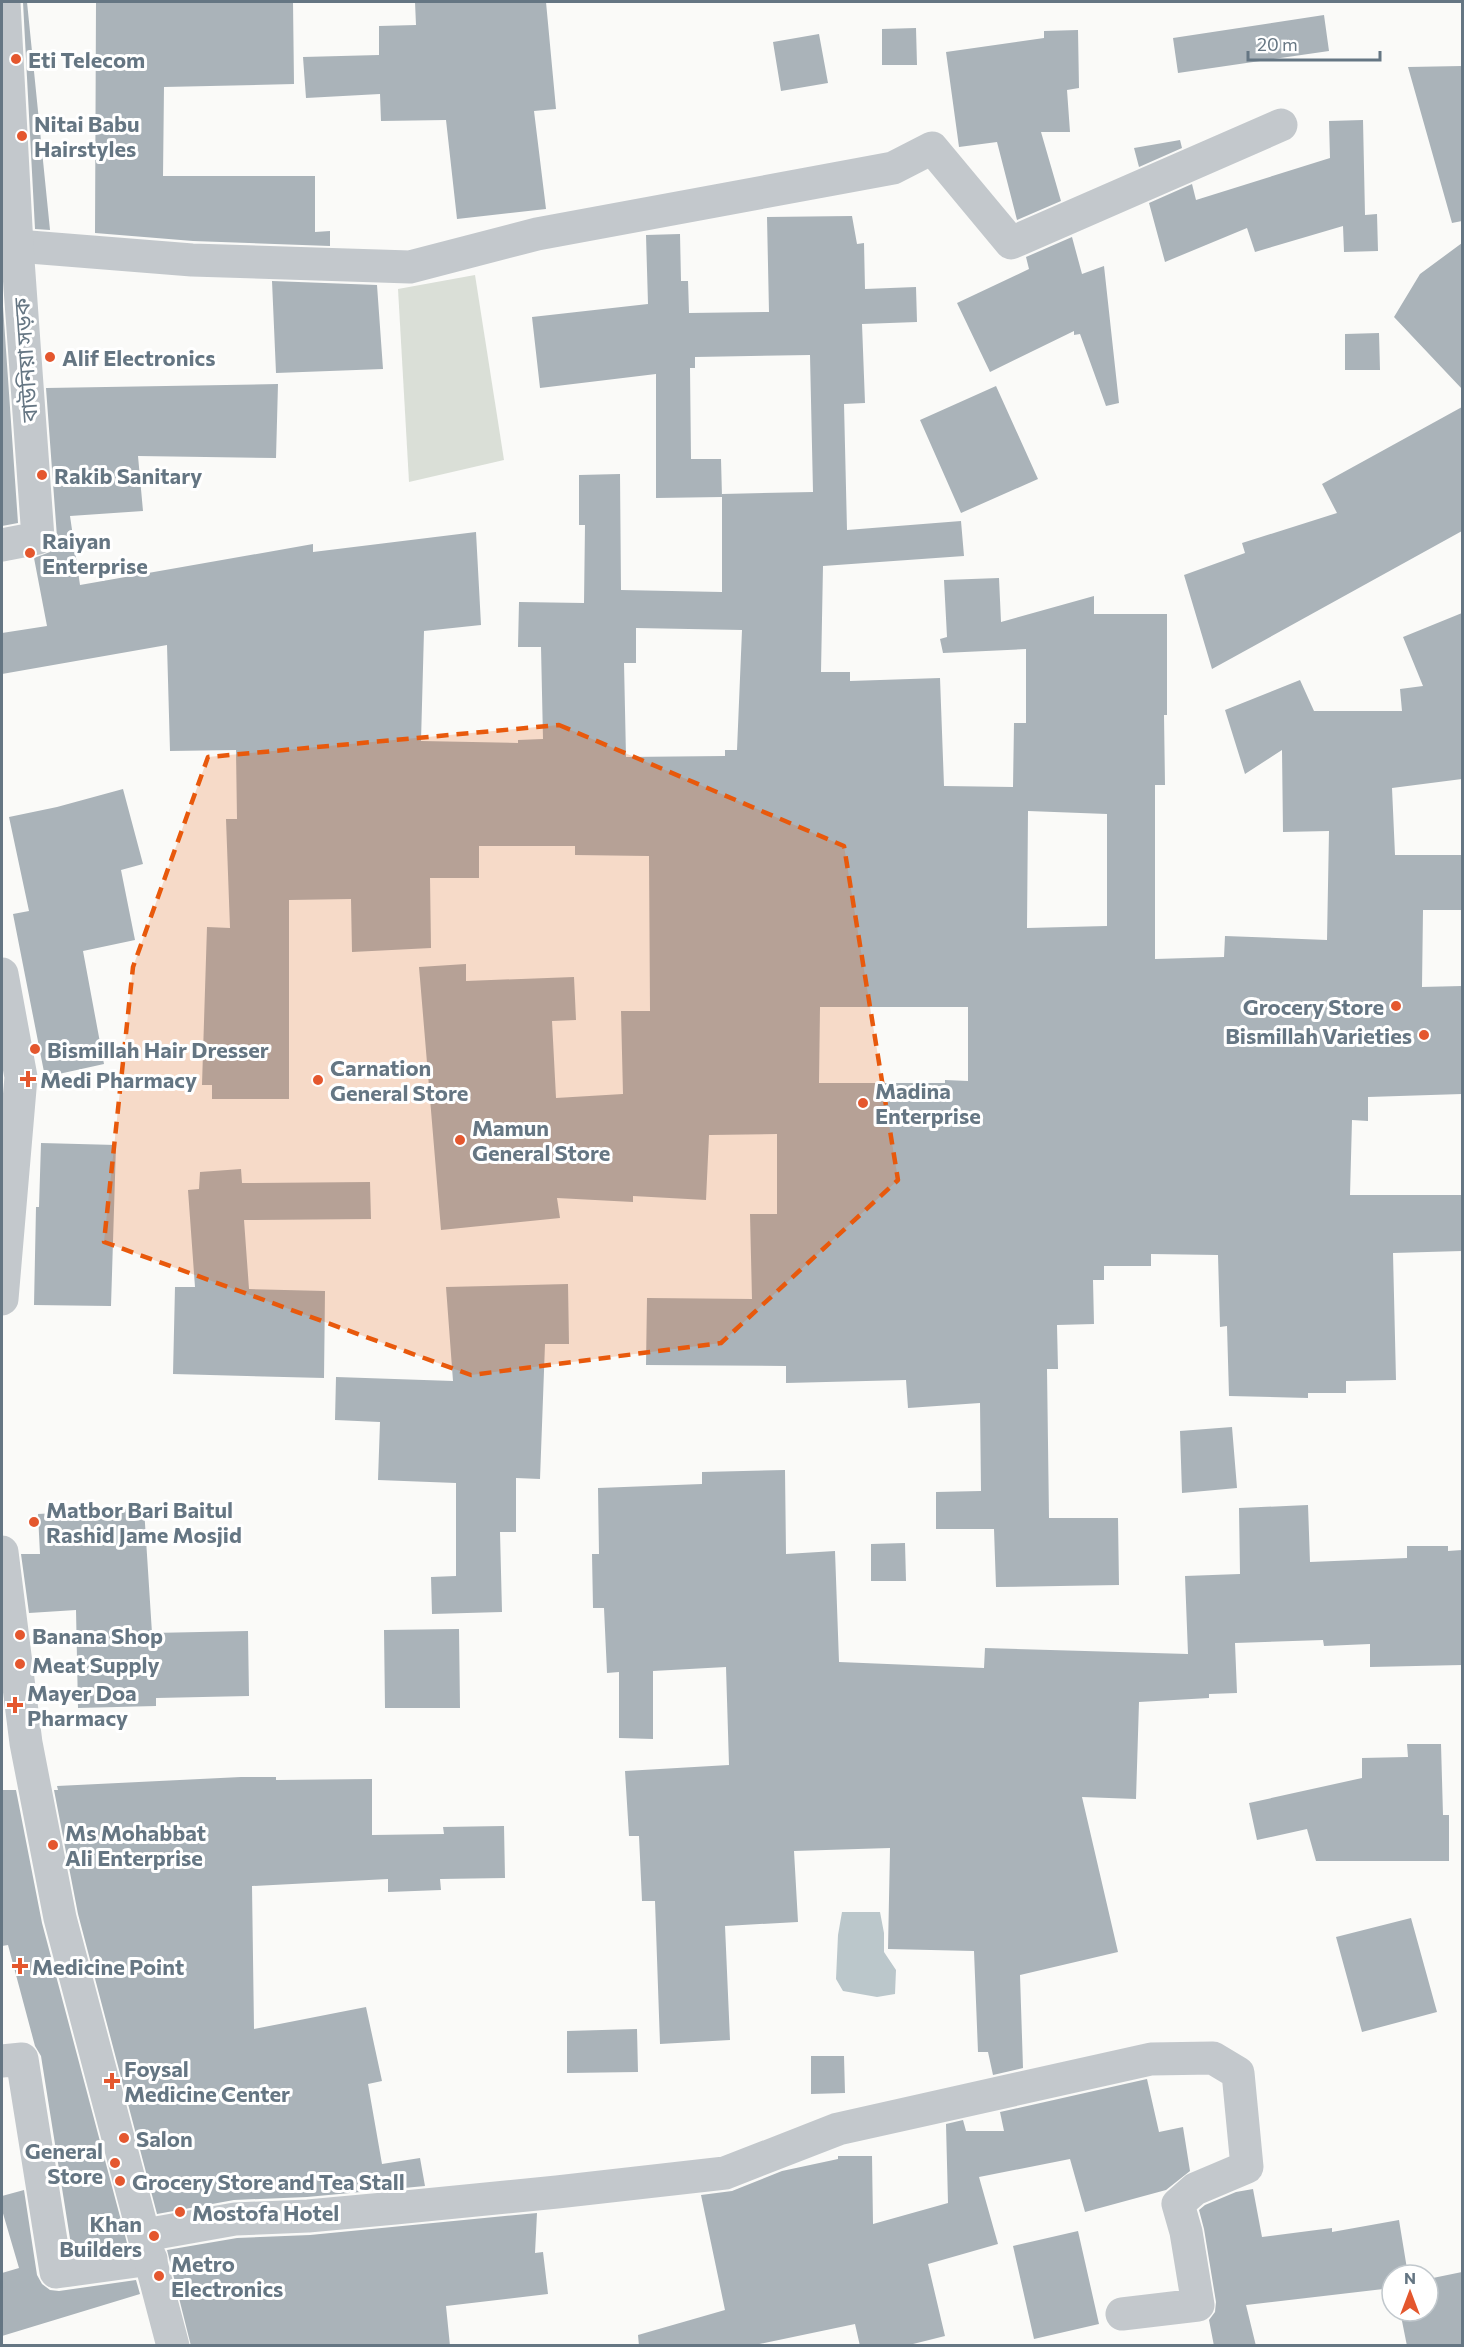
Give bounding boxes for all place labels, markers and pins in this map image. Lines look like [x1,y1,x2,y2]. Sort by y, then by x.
place label: Eti Telecom [28,46,145,73]
marker: Eti Telecom [9,52,23,66]
place label: Nitai Babu Hairstyles [34,110,140,162]
marker: Nitai Babu Hairstyles [15,129,29,143]
place label: Alif Electronics [62,344,215,371]
marker: Alif Electronics [43,350,57,364]
place label: Rakib Sanitary [54,462,202,489]
marker: Rakib Sanitary [35,468,49,482]
place label: Raiyan Enterprise [42,527,148,579]
marker: Raiyan Enterprise [23,546,37,560]
place label: Grocery Store [1243,993,1384,1020]
marker: Grocery Store [1389,999,1403,1013]
place label: Bismillah Varieties [1225,1022,1412,1049]
marker: Bismillah Varieties [1417,1028,1431,1042]
place label: Bismillah Hair Dresser [47,1036,269,1063]
marker: Bismillah Hair Dresser [28,1042,42,1056]
place label: Carnation General Store [330,1054,468,1106]
place label: Medi Pharmacy [40,1066,197,1093]
marker: Medi Pharmacy [21,1072,35,1086]
marker: Carnation General Store [311,1073,325,1087]
place label: Madina Enterprise [875,1077,981,1129]
marker: Madina Enterprise [856,1096,870,1110]
place label: Mamun General Store [472,1114,610,1166]
marker: Mamun General Store [453,1133,467,1147]
place label: Matbor Bari Baitul Rashid Jame Mosjid [46,1496,242,1548]
marker: Matbor Bari Baitul Rashid Jame Mosjid [27,1515,41,1529]
place label: Banana Shop [32,1622,163,1649]
marker: Banana Shop [13,1628,27,1642]
place label: Meat Supply [32,1651,160,1678]
marker: Meat Supply [13,1657,27,1671]
place label: Mayer Doa Pharmacy [27,1679,137,1731]
marker: Mayer Doa Pharmacy [8,1698,22,1712]
place label: Ms Mohabbat Ali Enterprise [65,1819,206,1871]
marker: Ms Mohabbat Ali Enterprise [46,1838,60,1852]
place label: Medicine Point [32,1953,184,1980]
marker: Medicine Point [13,1959,27,1973]
place label: Foysal Medicine Center [124,2055,290,2107]
marker: Foysal Medicine Center [105,2074,119,2088]
place label: Salon [136,2125,193,2152]
marker: Salon [117,2131,131,2145]
place label: General Store [25,2137,103,2189]
marker: General Store [108,2156,122,2170]
place label: Grocery Store and Tea Stall [132,2168,405,2195]
marker: Grocery Store and Tea Stall [113,2174,127,2188]
place label: Mostofa Hotel [192,2199,339,2226]
marker: Mostofa Hotel [173,2205,187,2219]
place label: Khan Builders [59,2210,142,2262]
marker: Khan Builders [147,2229,161,2243]
place label: Metro Electronics [171,2250,283,2302]
marker: Metro Electronics [152,2269,166,2283]

